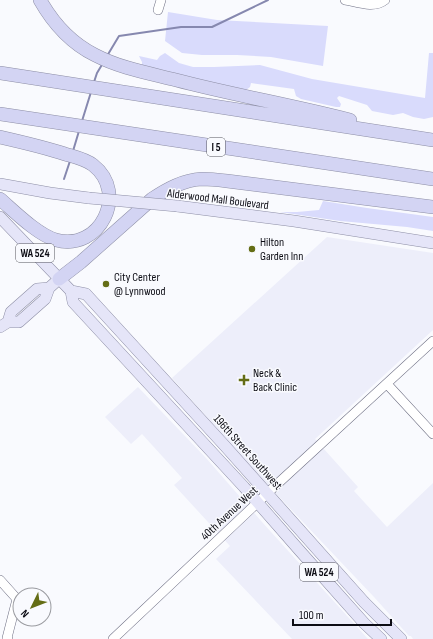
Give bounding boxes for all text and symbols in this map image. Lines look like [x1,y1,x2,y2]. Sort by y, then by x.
road number: I 5 [207,138,225,156]
street label: Alderwood Mall Boulevard [165,186,270,213]
place label: Hilton Garden Inn [260,235,303,264]
road number: WA 524 [16,244,54,262]
marker: Hilton Garden Inn [247,244,257,254]
place label: City Center @ Lynnwood [114,270,166,299]
marker: City Center @ Lynnwood [101,279,111,289]
place label: Neck & Back Clinic [253,366,297,395]
marker: Neck & Back Clinic [238,374,250,386]
street label: 196th Street Southwest [210,412,286,493]
street label: 40th Avenue West [198,483,261,544]
road number: WA 524 [300,563,338,581]
north arrow [12,587,52,627]
scale bar [293,601,391,627]
text: N [18,607,32,620]
text: 100 m [299,608,324,623]

